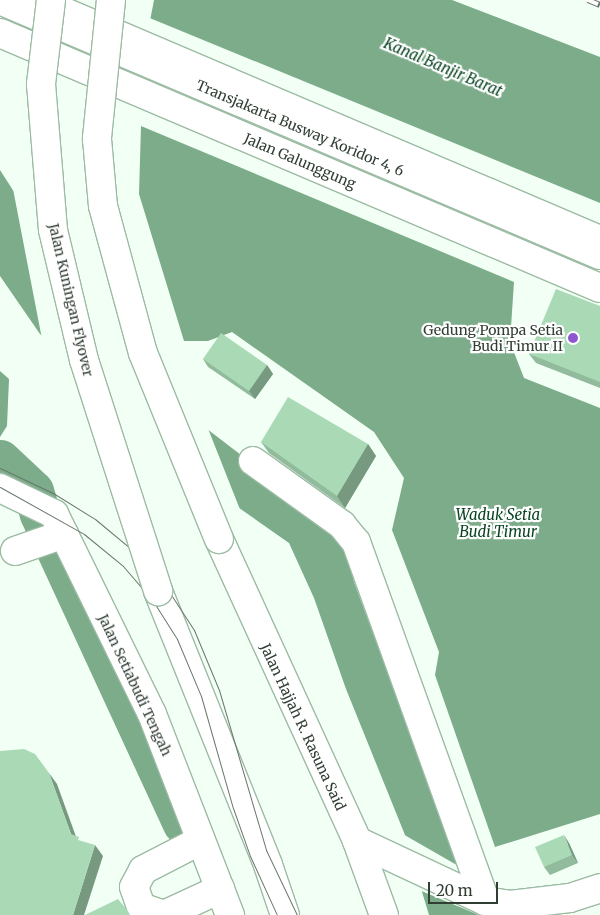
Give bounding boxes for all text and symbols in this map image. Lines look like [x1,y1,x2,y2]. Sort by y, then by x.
water label: Kanal Banjir Barat [381,34,505,100]
street label: Transjakarta Busway Koridor 4, 6 [194,76,406,180]
street label: Jalan Galunggung [241,130,359,192]
street label: Jalan Kuningan Flyover [45,222,97,378]
place label: Gedung Pompa Setia Budi Timur II [423,322,563,354]
marker: Gedung Pompa Setia Budi Timur II [567,332,579,344]
water label: Waduk Setia Budi Timur [456,505,540,540]
street label: Jalan Setiabudi Tengah [95,611,175,759]
street label: Jalan Hajjah R. Rasuna Said [257,641,349,813]
scale bar [430,872,500,904]
text: 20 m [436,881,473,900]

